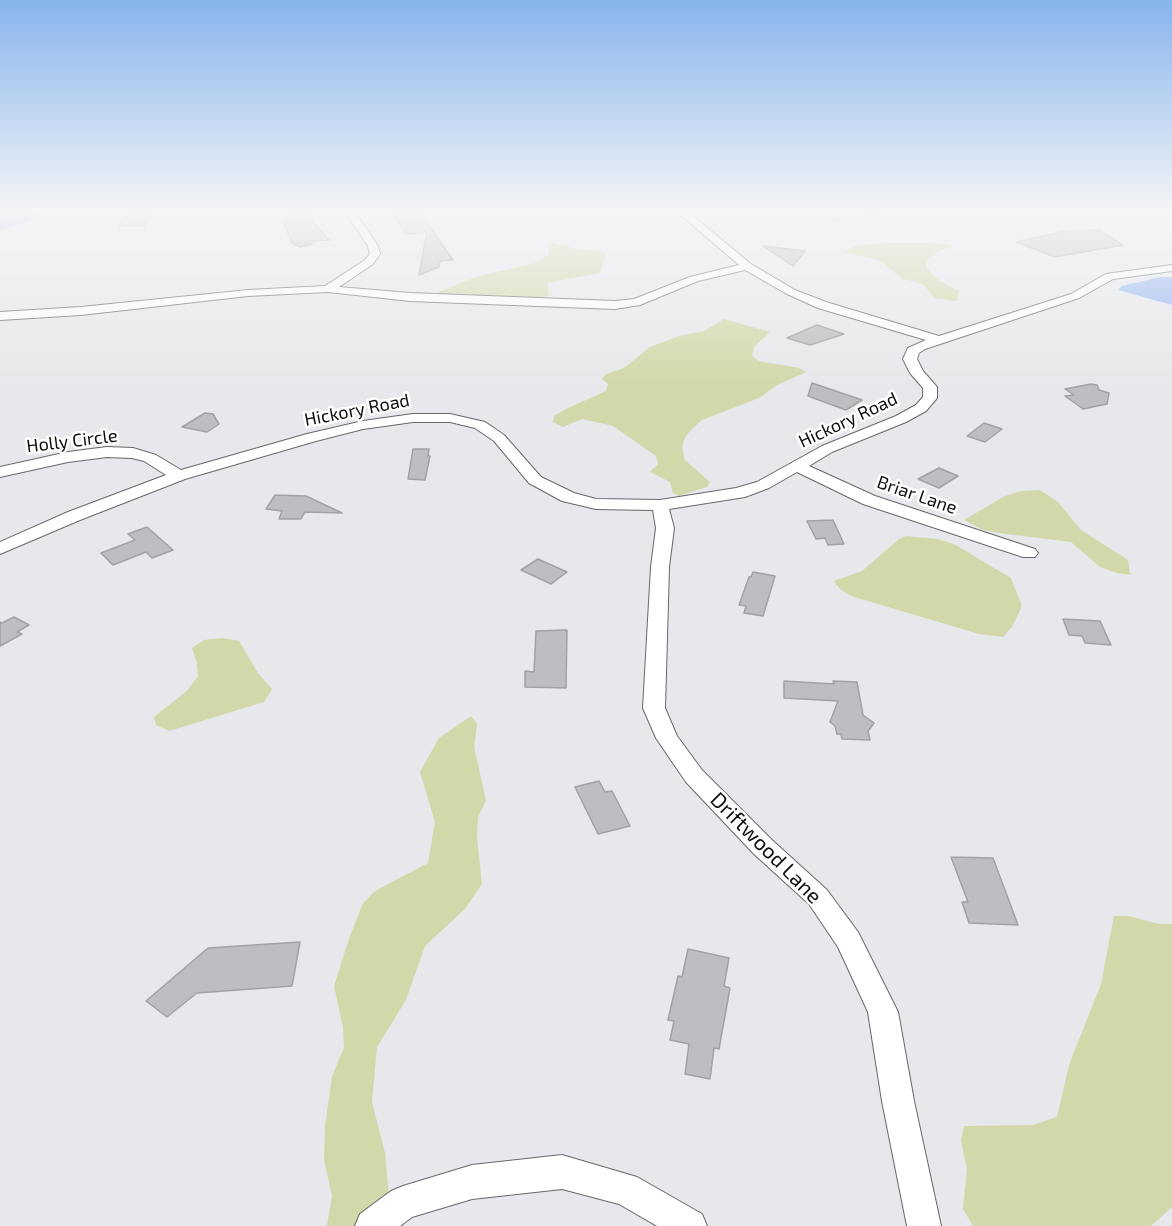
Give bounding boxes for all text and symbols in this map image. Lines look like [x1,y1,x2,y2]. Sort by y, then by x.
street label: Hickory Road [795,388,901,452]
street label: Hickory Road [303,389,411,431]
street label: Holly Circle [25,425,119,457]
street label: Briar Lane [874,471,960,519]
street label: Driftwood Lane [705,787,827,909]

